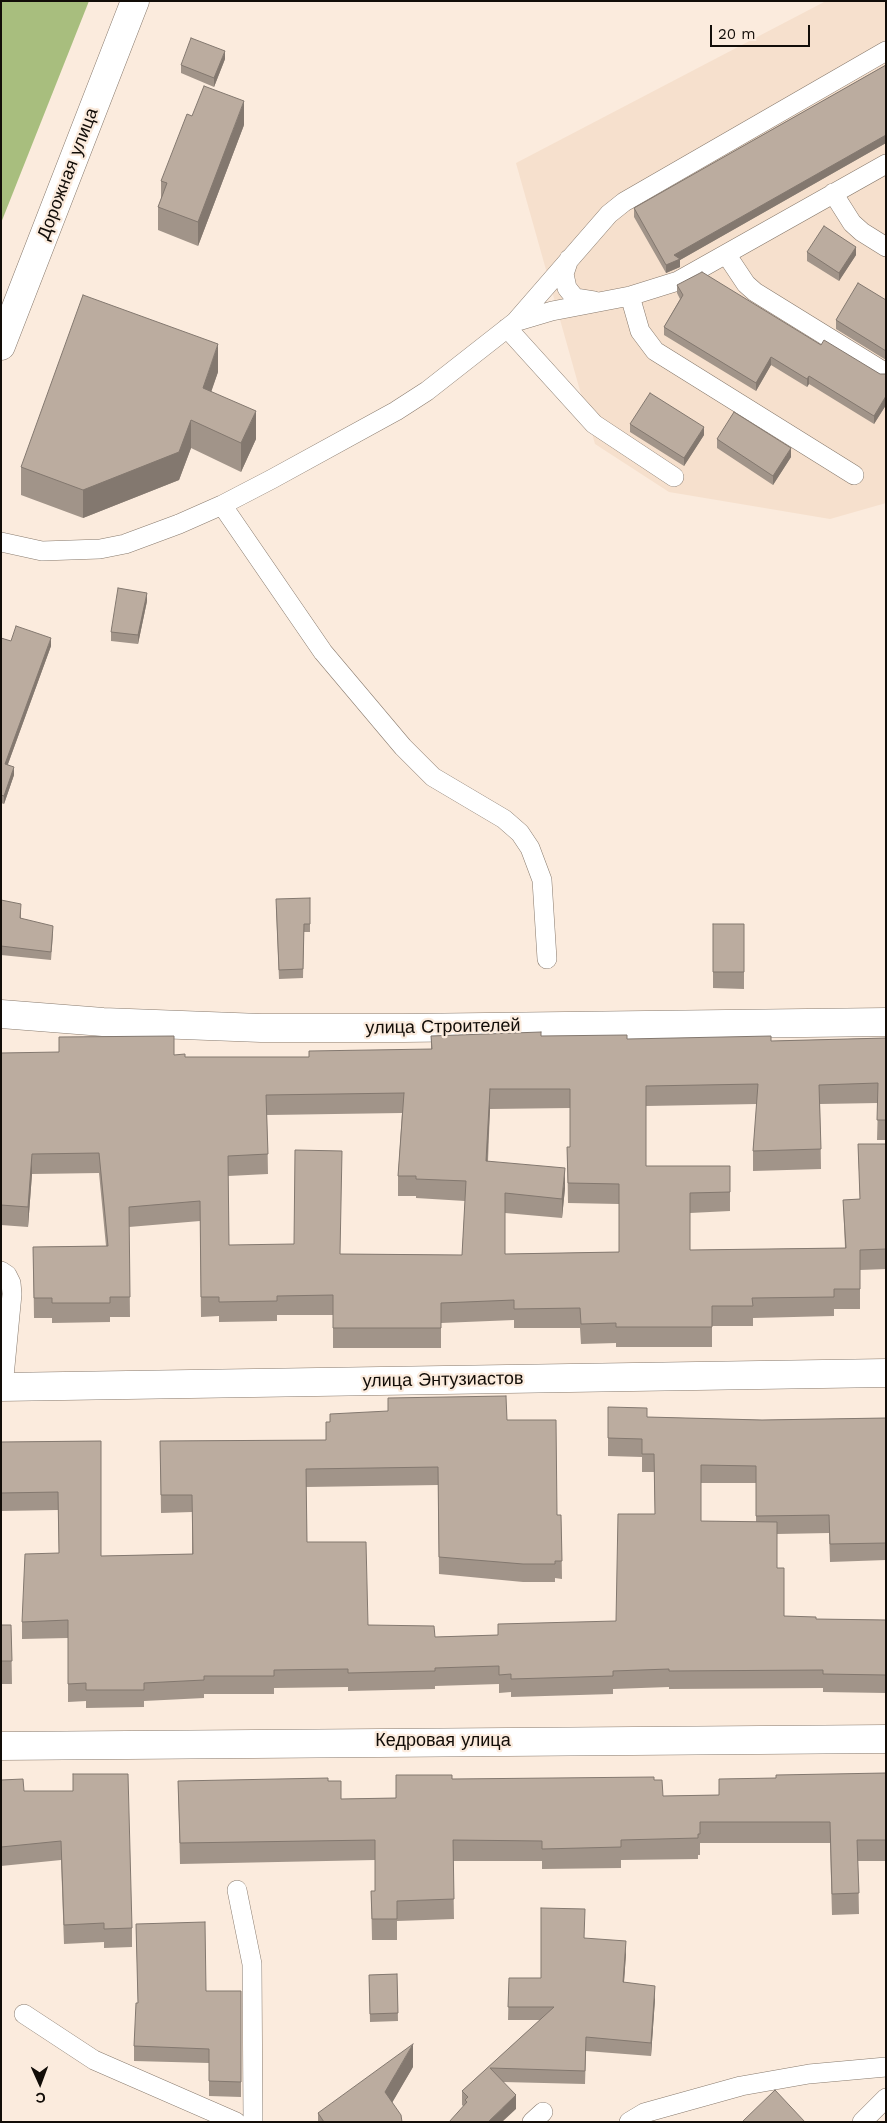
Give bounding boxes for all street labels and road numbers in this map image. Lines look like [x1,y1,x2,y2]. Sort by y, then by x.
street label: Дорожная улица [33,105,103,243]
street label: улица Строителей [365,1015,521,1039]
street label: улица Энтузиастов [362,1368,524,1392]
street label: Кедровая улица [375,1730,511,1752]

